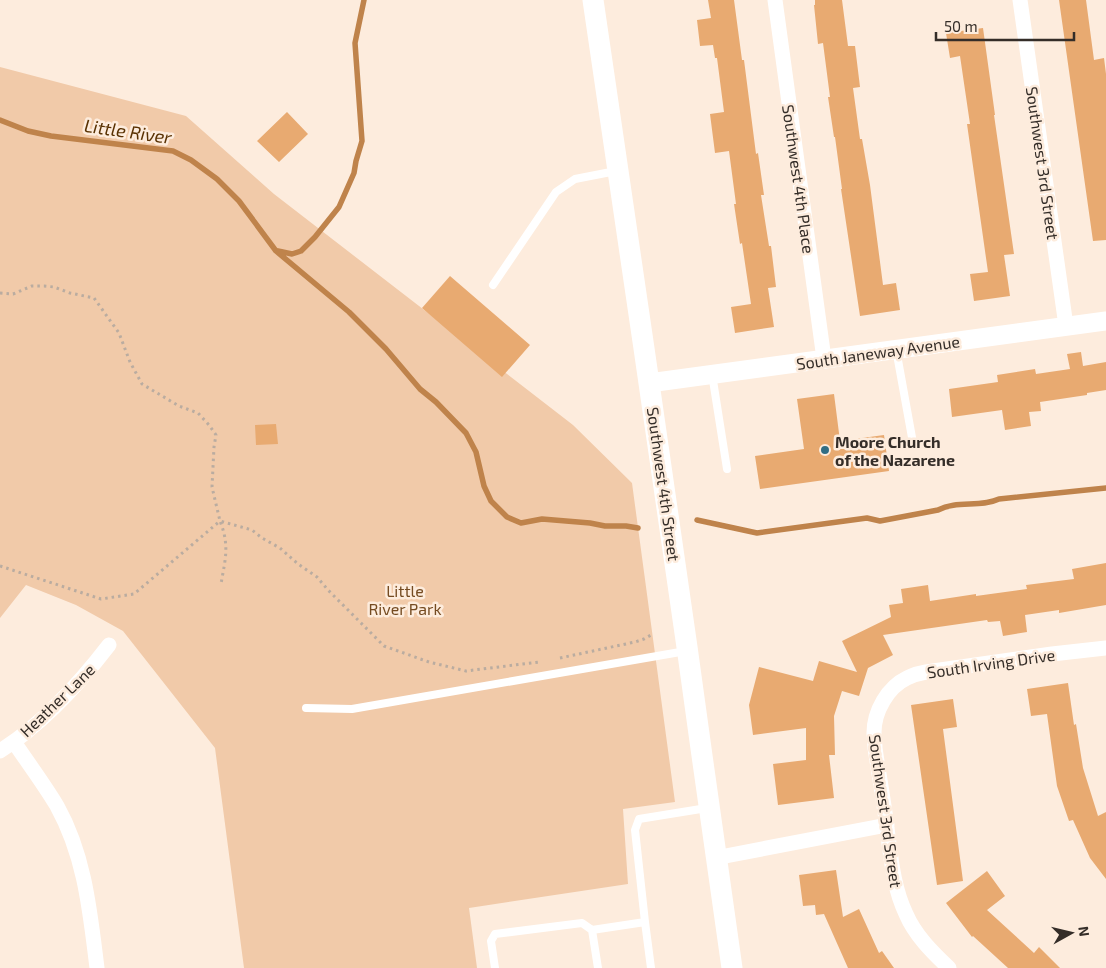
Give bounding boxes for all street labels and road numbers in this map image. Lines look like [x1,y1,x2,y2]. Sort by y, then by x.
street label: Southwest 3rd Street [1023,85,1063,241]
street label: Southwest 4th Place [779,103,819,255]
street label: South Janeway Avenue [795,331,961,373]
street label: Southwest 4th Street [644,406,684,562]
street label: South Irving Drive [926,645,1056,681]
street label: Heather Lane [16,660,98,740]
street label: Southwest 3rd Street [866,733,906,889]

